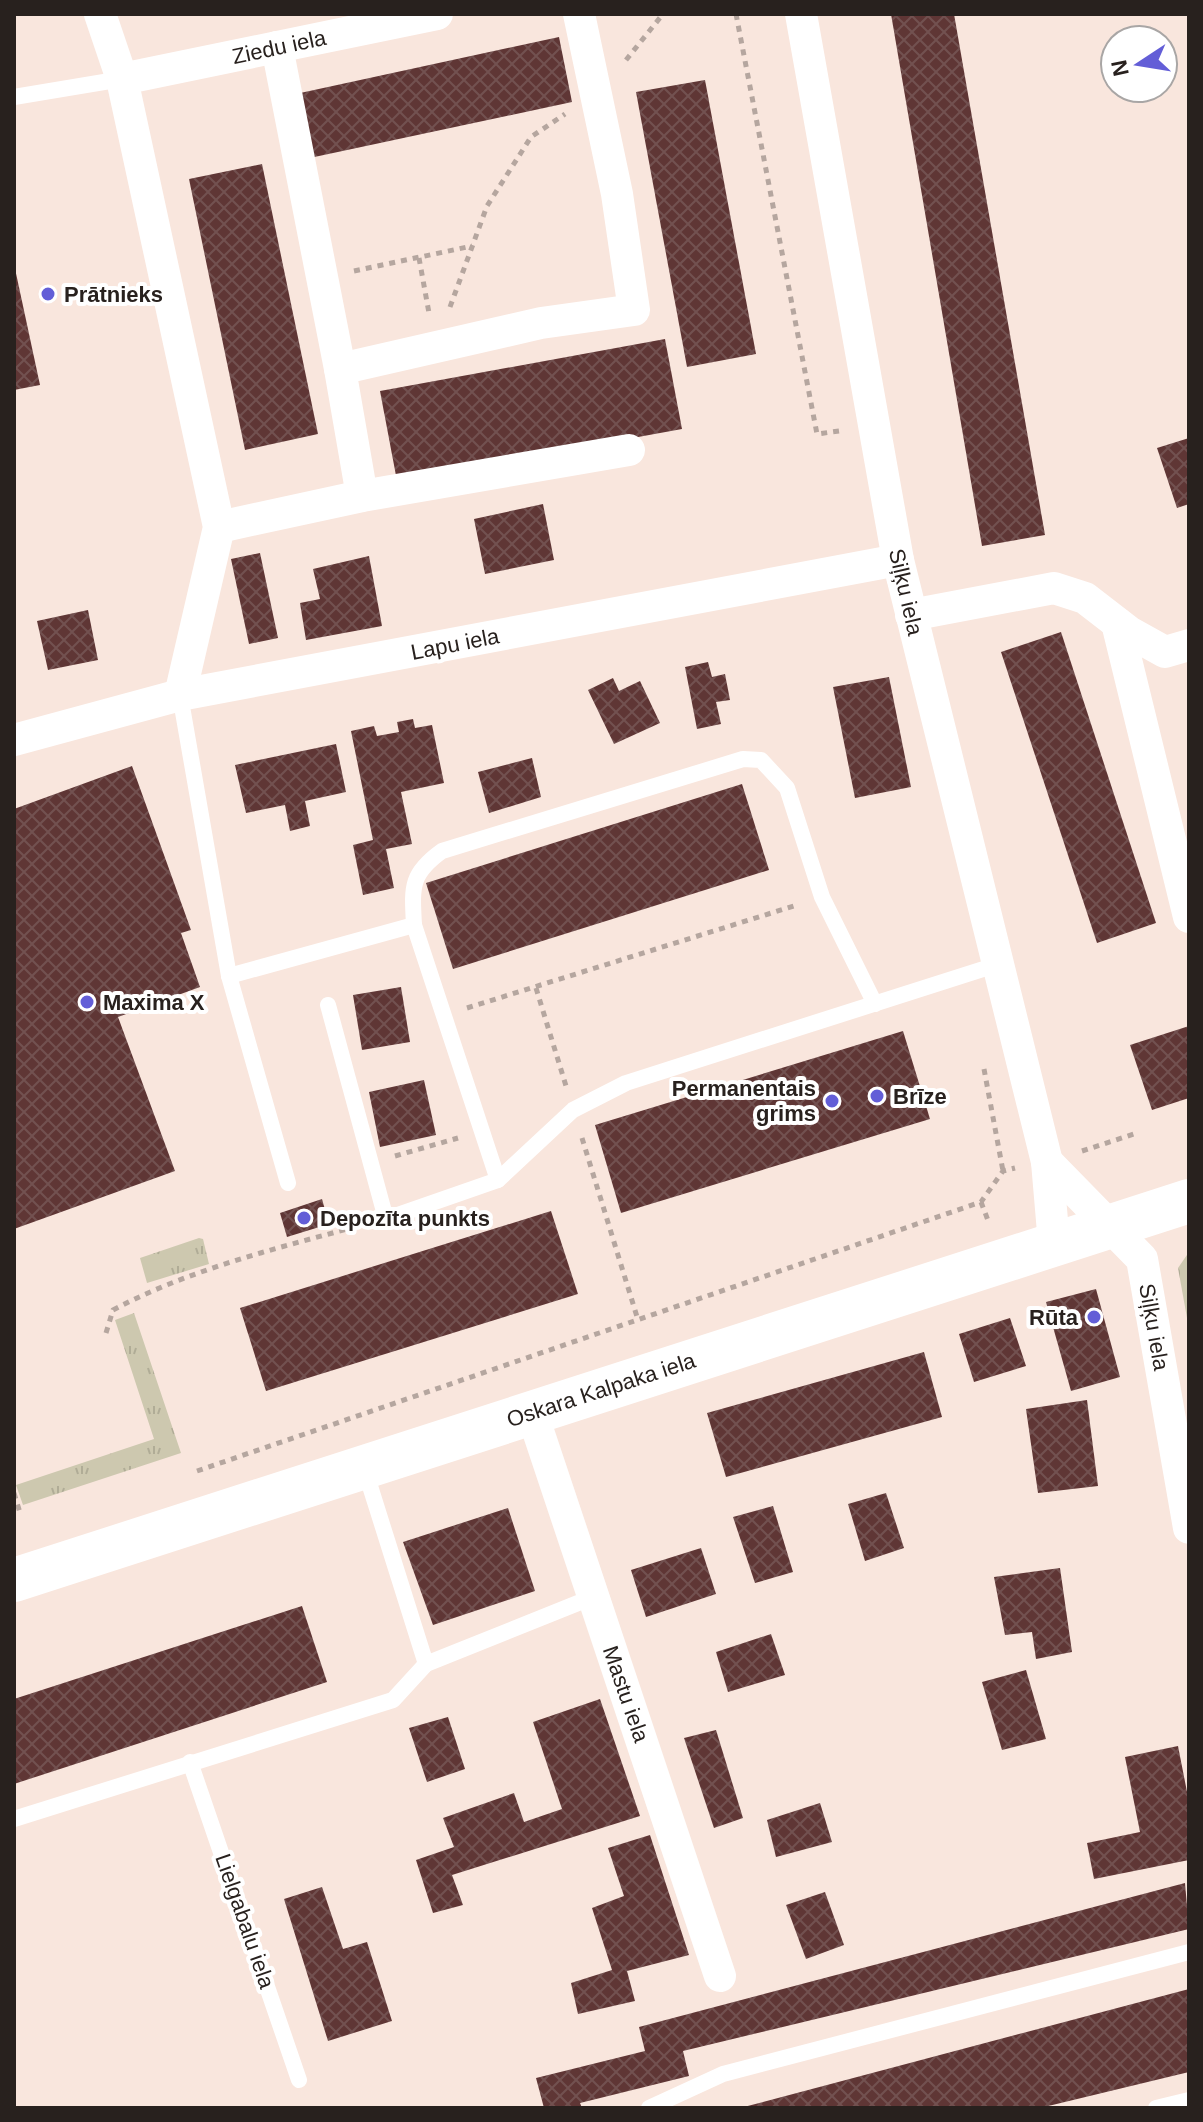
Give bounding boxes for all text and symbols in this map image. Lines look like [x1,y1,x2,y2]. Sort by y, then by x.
north arrow [1099,24,1179,104]
street label: Ziedu iela [230,25,329,69]
text: N [1106,58,1134,78]
place label: Prātnieks [64,282,163,307]
marker: Prātnieks [39,285,57,303]
street label: Siļķu iela [884,546,928,638]
street label: Lapu iela [409,623,502,665]
place label: Maxima X [103,990,205,1015]
marker: Maxima X [78,993,96,1011]
place label: Permanentais grims [672,1076,816,1126]
place label: Brīze [893,1084,947,1109]
marker: Brīze [868,1087,886,1105]
marker: Permanentais grims [823,1092,841,1110]
place label: Depozīta punkts [320,1206,490,1231]
marker: Depozīta punkts [295,1209,313,1227]
street label: Siļķu iela [1134,1281,1174,1373]
place label: Rūta [1029,1305,1079,1330]
marker: Rūta [1085,1308,1103,1326]
street label: Oskara Kalpaka iela [504,1347,699,1432]
street label: Mastu iela [598,1643,654,1746]
street label: Lielgabalu iela [210,1850,280,1992]

